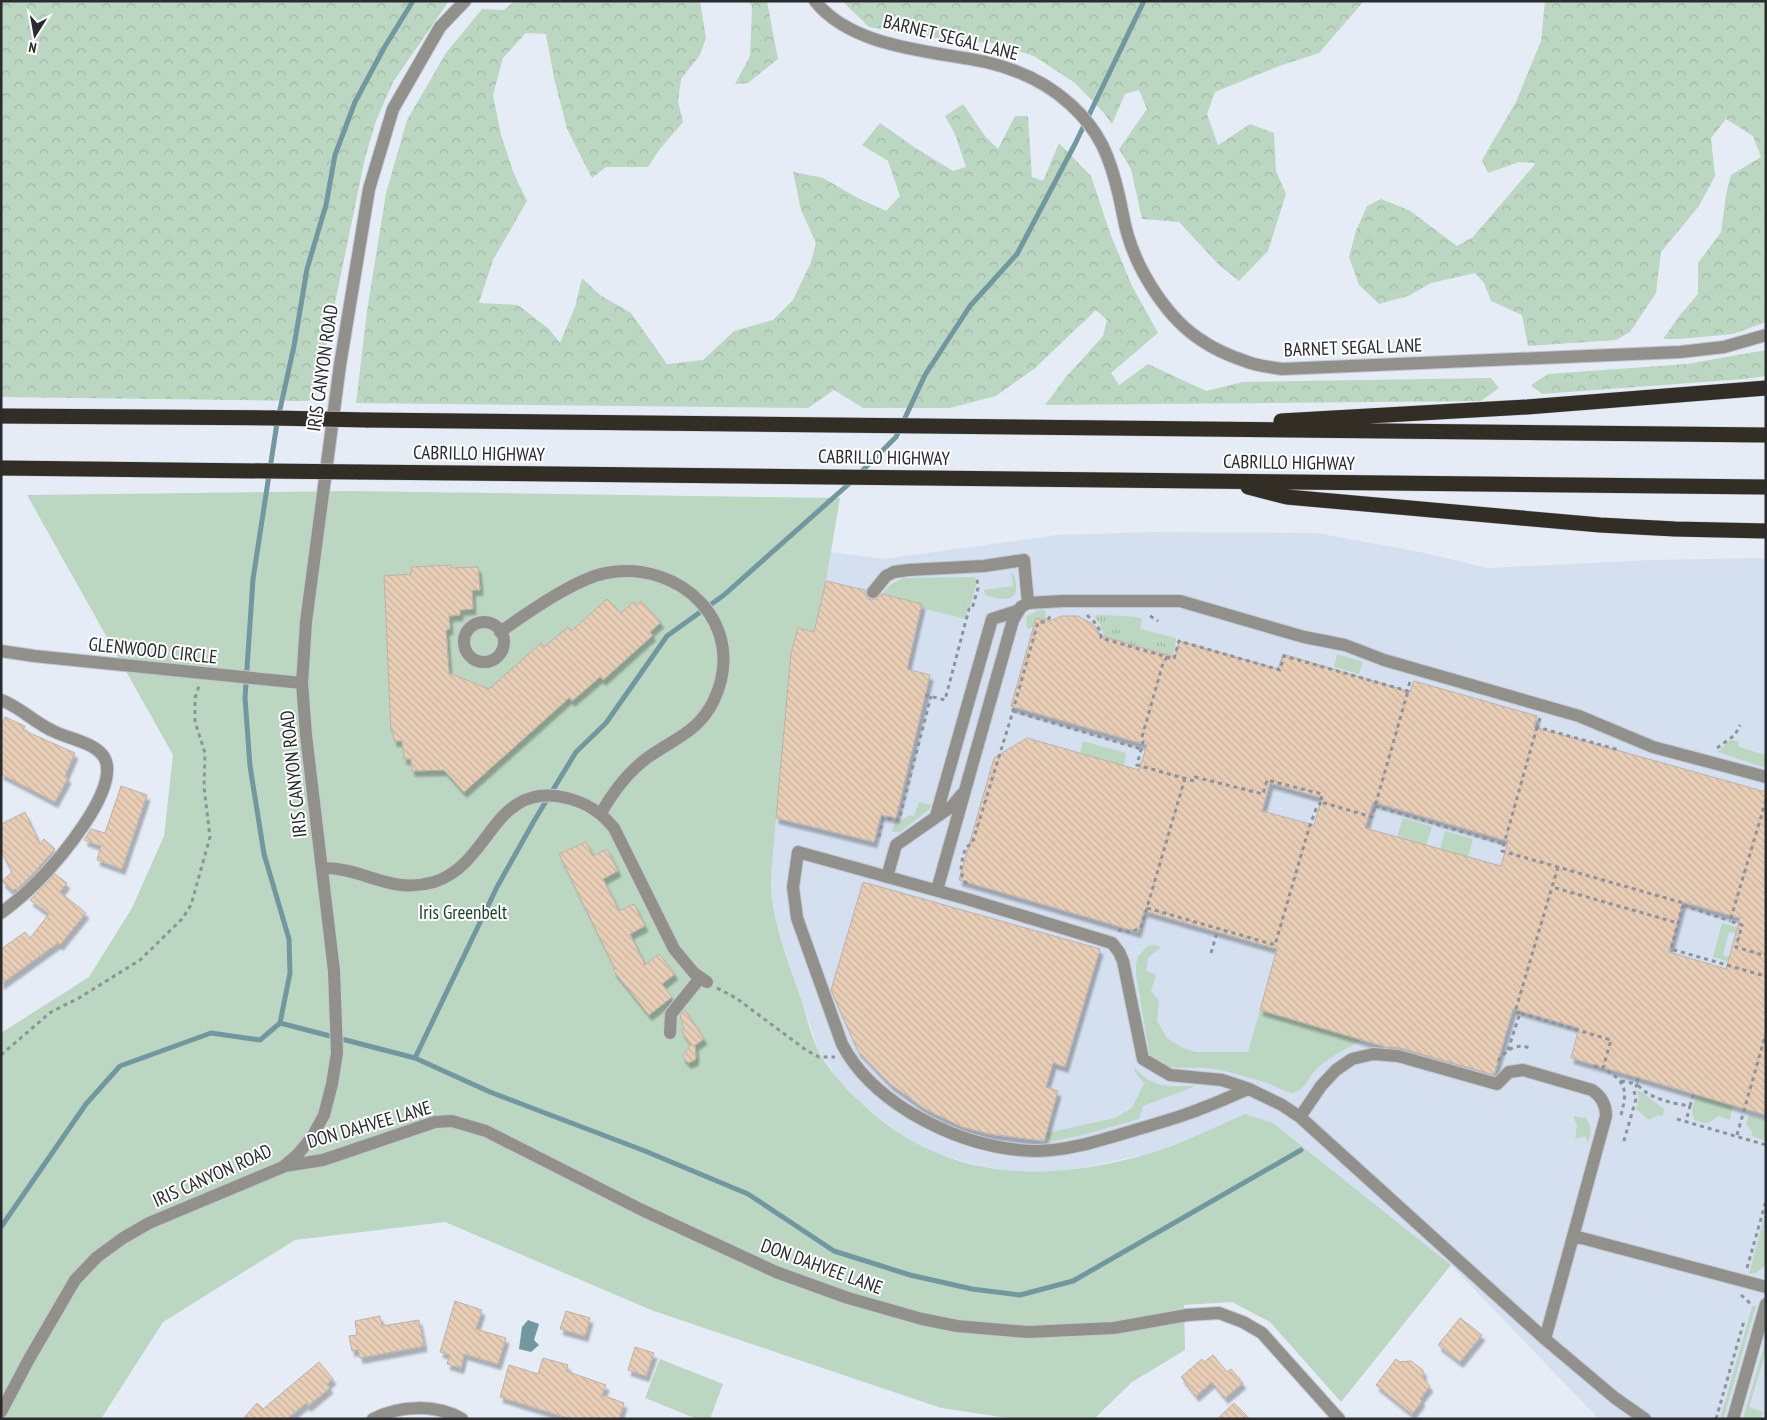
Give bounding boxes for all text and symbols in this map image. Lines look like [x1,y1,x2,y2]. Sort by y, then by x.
street label: BARNET SEGAL LANE [881,9,1021,65]
north arrow [10,10,60,60]
text: N [27,38,38,57]
street label: IRIS CANYON ROAD [301,303,343,433]
street label: BARNET SEGAL LANE [1283,333,1423,361]
street label: CABRILLO HIGHWAY [413,440,545,466]
street label: CABRILLO HIGHWAY [818,444,950,470]
street label: CABRILLO HIGHWAY [1223,449,1355,475]
street label: GLENWOOD CIRCLE [87,631,219,669]
street label: IRIS CANYON ROAD [274,709,312,839]
park label: Iris Greenbelt [419,900,508,924]
street label: DON DAHVEE LANE [304,1095,434,1153]
street label: IRIS CANYON ROAD [149,1138,275,1212]
street label: DON DAHVEE LANE [758,1233,886,1299]

